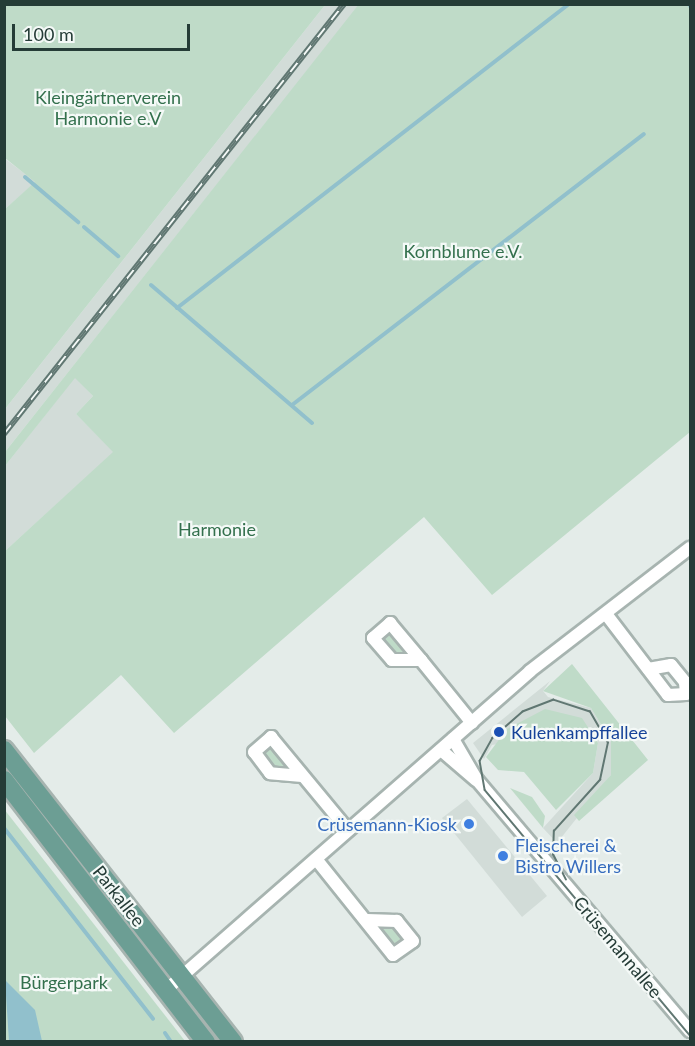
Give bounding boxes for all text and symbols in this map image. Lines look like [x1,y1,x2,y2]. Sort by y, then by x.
scale bar [15,12,194,50]
text: 100 m [23,23,74,45]
park label: Kleingärtnerverein Harmonie e.V [35,87,181,130]
park label: Kornblume e.V. [404,240,522,262]
park label: Harmonie [178,518,256,540]
place label: Kulenkampffallee [511,721,648,743]
marker: Kulenkampffallee [492,725,506,739]
place label: Crüsemann-Kiosk [317,813,457,835]
marker: Crüsemann-Kiosk [462,817,476,831]
place label: Fleischerei & Bistro Willers [515,835,621,878]
marker: Fleischerei & Bistro Willers [496,849,510,863]
street label: Parkallee [88,861,150,931]
street label: Crüsemannallee [569,892,667,1002]
park label: Bürgerpark [20,971,108,993]

